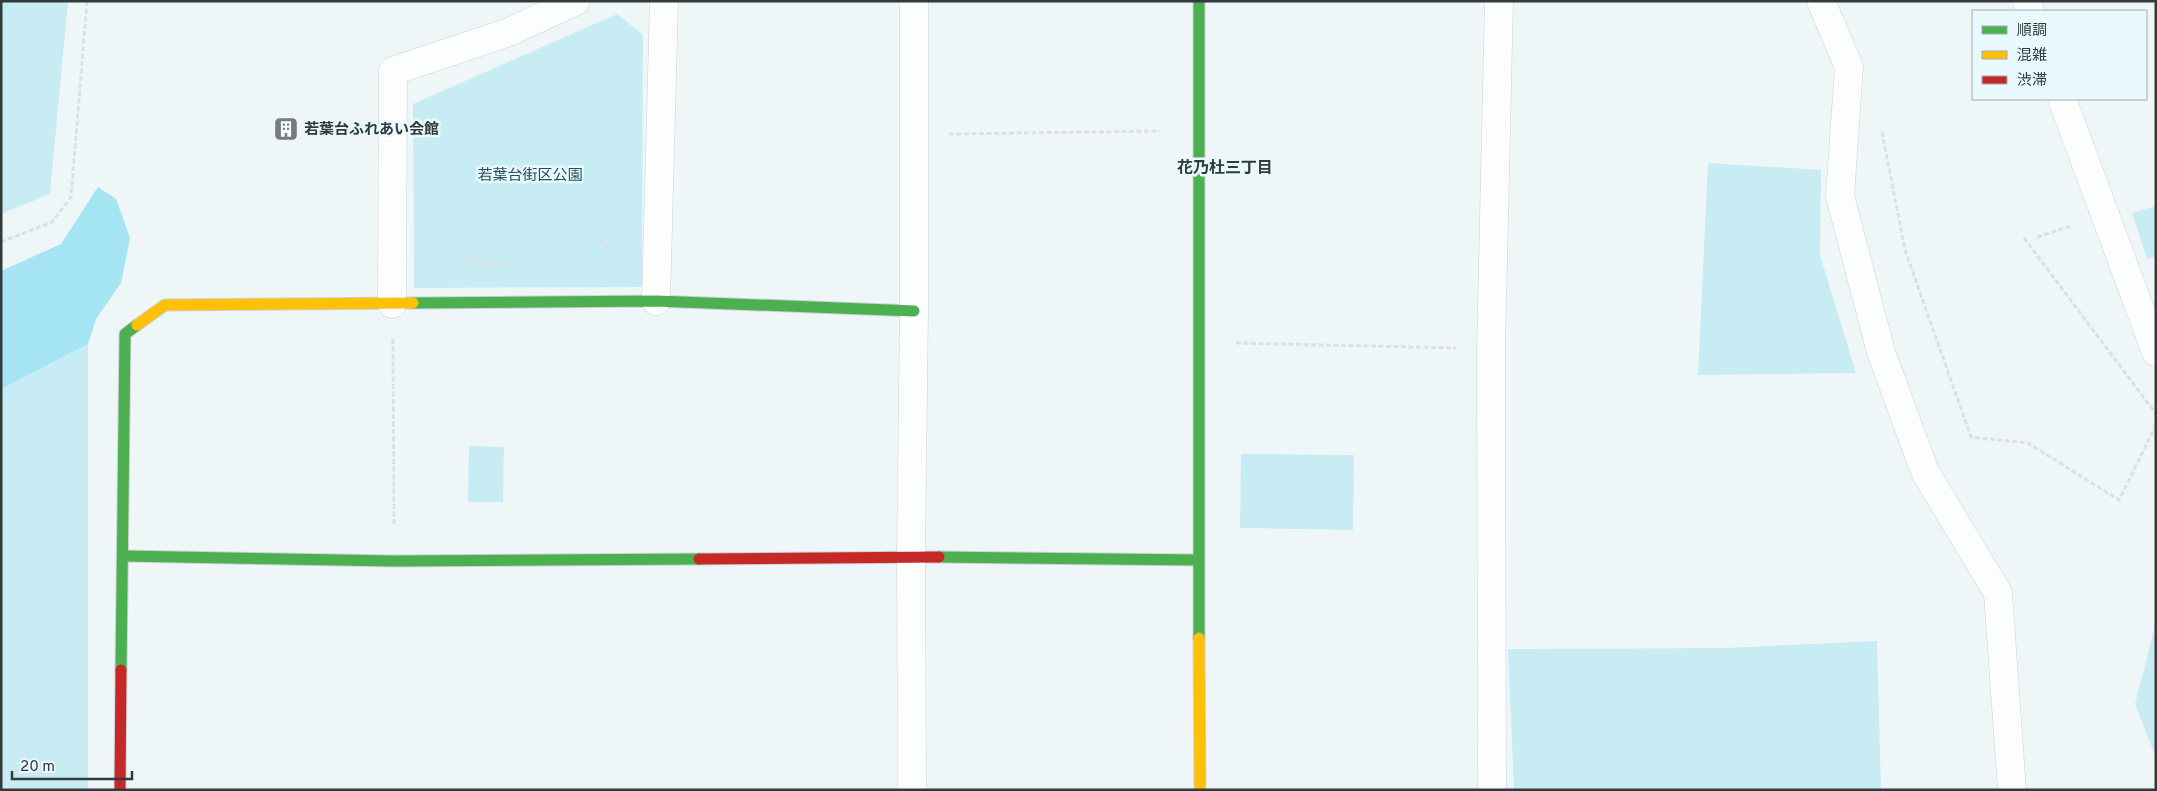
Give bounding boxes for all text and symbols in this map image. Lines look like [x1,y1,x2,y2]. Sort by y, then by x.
legend [1972,10,2147,100]
text: 順調 [2017,22,2047,41]
text: 混雑 [2017,47,2047,66]
text: 渋滞 [2017,72,2047,91]
building icon: 若葉台ふれあい会館 [273,116,299,142]
place label: 若葉台ふれあい会館 [304,121,439,140]
district label: 花乃杜三丁目 [1177,159,1273,179]
park label: 若葉台街区公園 [477,167,583,186]
scale bar [12,748,132,780]
text: 20 m [20,758,55,777]

